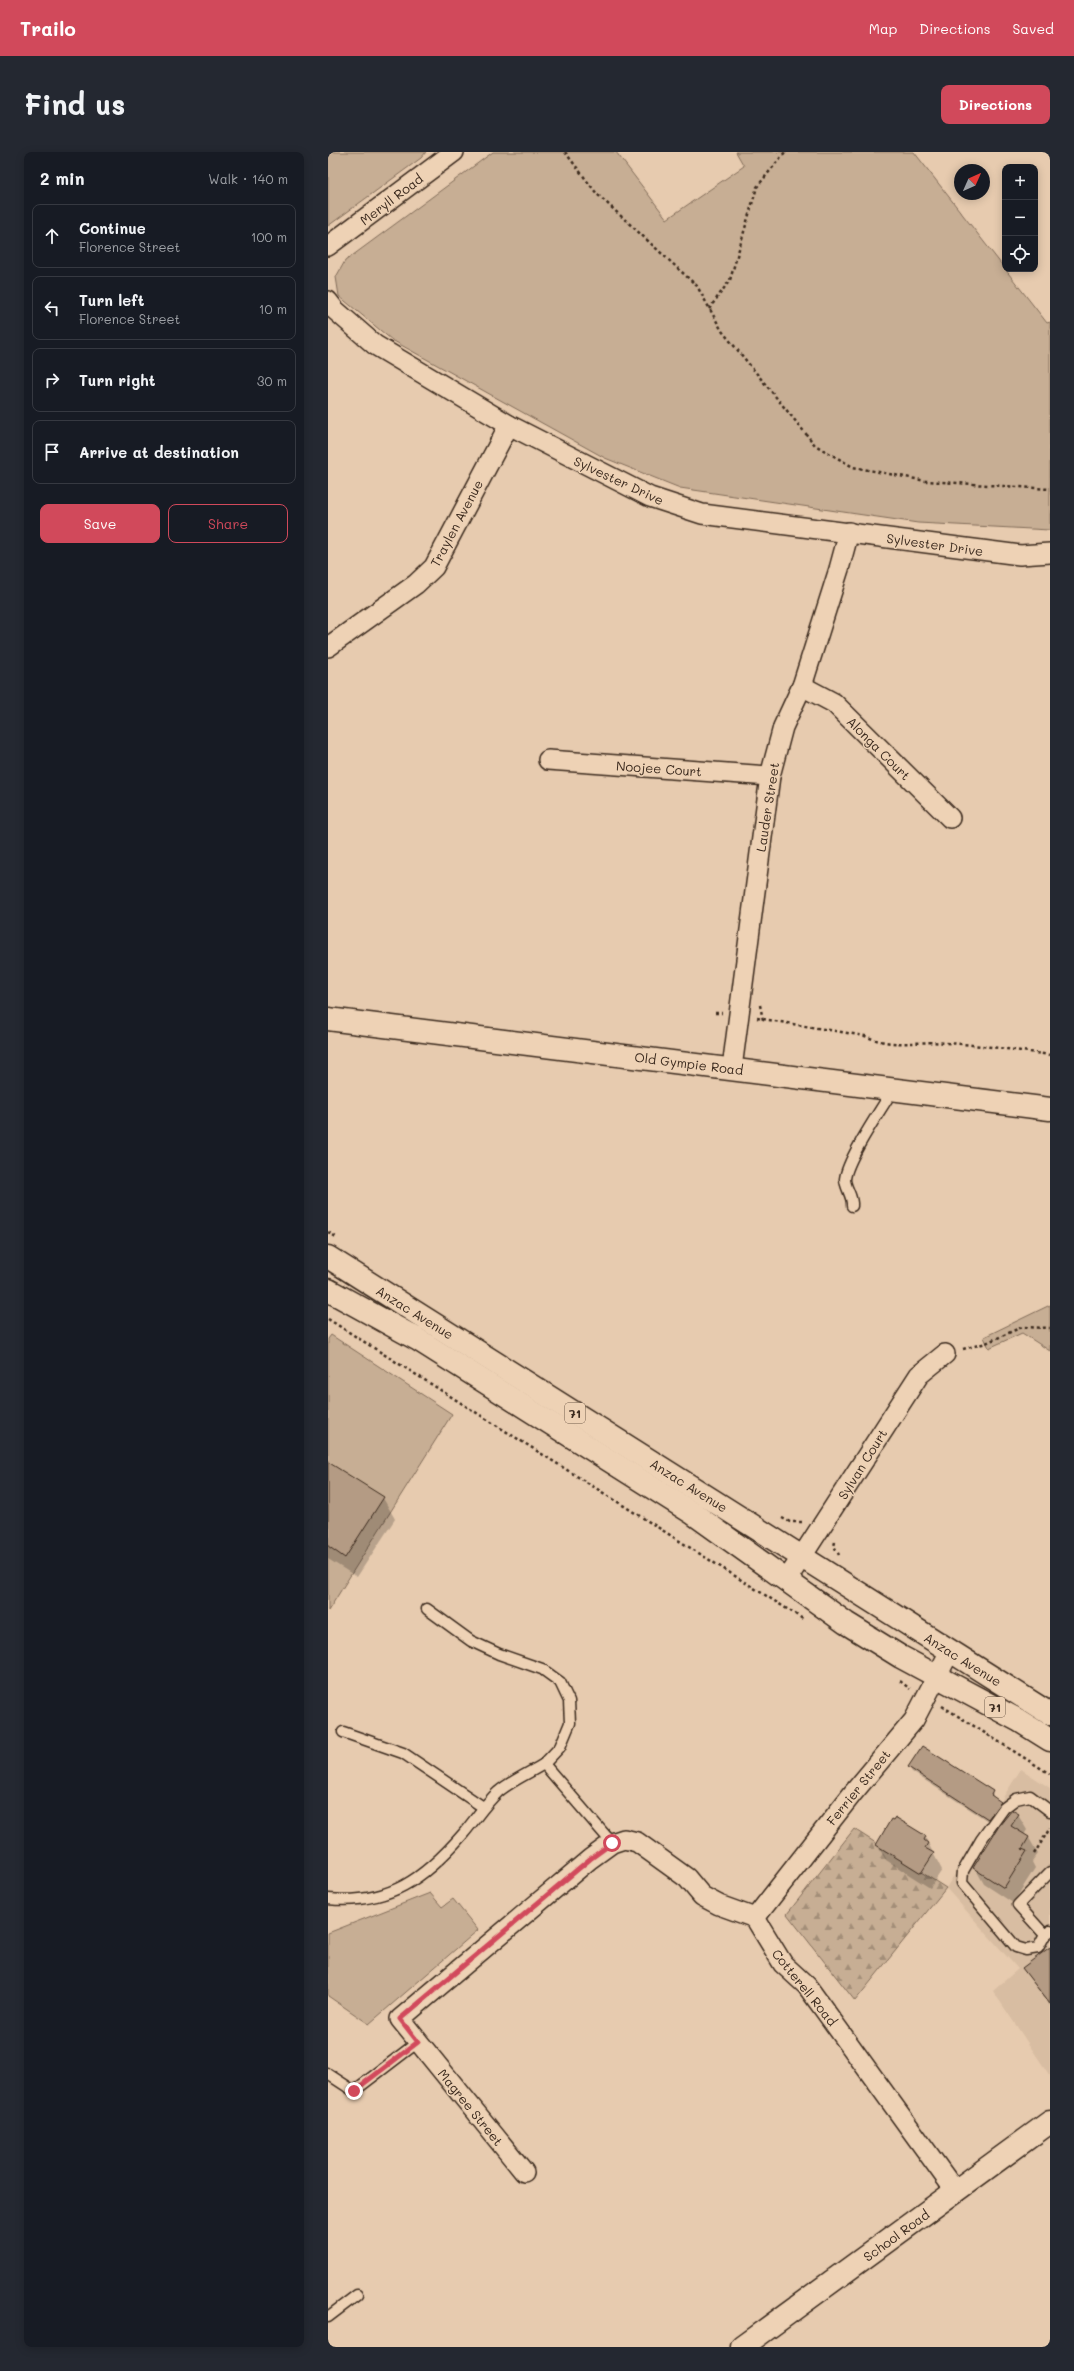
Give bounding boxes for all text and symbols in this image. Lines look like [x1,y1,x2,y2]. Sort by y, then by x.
text: Trailo [20,16,76,41]
text: Map [869,19,897,38]
text: Directions [919,19,990,38]
text: Saved [1012,19,1054,38]
button: Directions [941,85,1050,124]
text: Find us [24,86,125,122]
north arrow [954,164,990,200]
map controls [1002,164,1038,272]
button: + [1002,164,1038,200]
text: 2 min [40,167,85,189]
text: Walk · 140 m [208,170,288,187]
street label: Meryll Road [356,170,426,228]
button: − [1002,200,1038,236]
text: Continue [79,218,146,238]
icon: ahead [41,225,63,247]
text: 100 m [251,228,287,245]
button: locate [1002,236,1038,272]
text: Florence Street [79,238,180,255]
text: Turn left [79,290,144,310]
icon: left [41,297,63,319]
text: 10 m [259,300,287,317]
text: Florence Street [79,310,180,327]
icon: right [41,369,63,391]
text: Turn right [79,370,156,390]
text: 30 m [257,372,287,389]
icon: arrive [41,441,63,463]
text: Arrive at destination [79,442,239,462]
street label: Sylvester Drive [571,452,667,508]
street label: Traylen Avenue [426,476,486,570]
button: Save [40,504,160,543]
button: Share [168,504,288,543]
street label: Sylvester Drive [886,529,984,559]
street label: Alonga Court [844,713,915,784]
street label: Noojee Court [616,757,703,779]
street label: Lauder Street [752,761,783,853]
street label: Old Gympie Road [634,1048,744,1078]
street label: Anzac Avenue [373,1281,457,1343]
road number: 71 [565,1403,585,1423]
street label: Sylvan Court [834,1425,891,1502]
street label: Anzac Avenue [647,1454,731,1516]
street label: Anzac Avenue [921,1628,1005,1690]
road number: 71 [985,1697,1005,1717]
street label: Ferrier Street [822,1746,894,1828]
route start [603,1834,621,1852]
street label: Cotterell Road [769,1945,841,2029]
street label: Magree Street [435,2065,507,2149]
route end [345,2082,363,2100]
street label: School Road [860,2205,932,2265]

